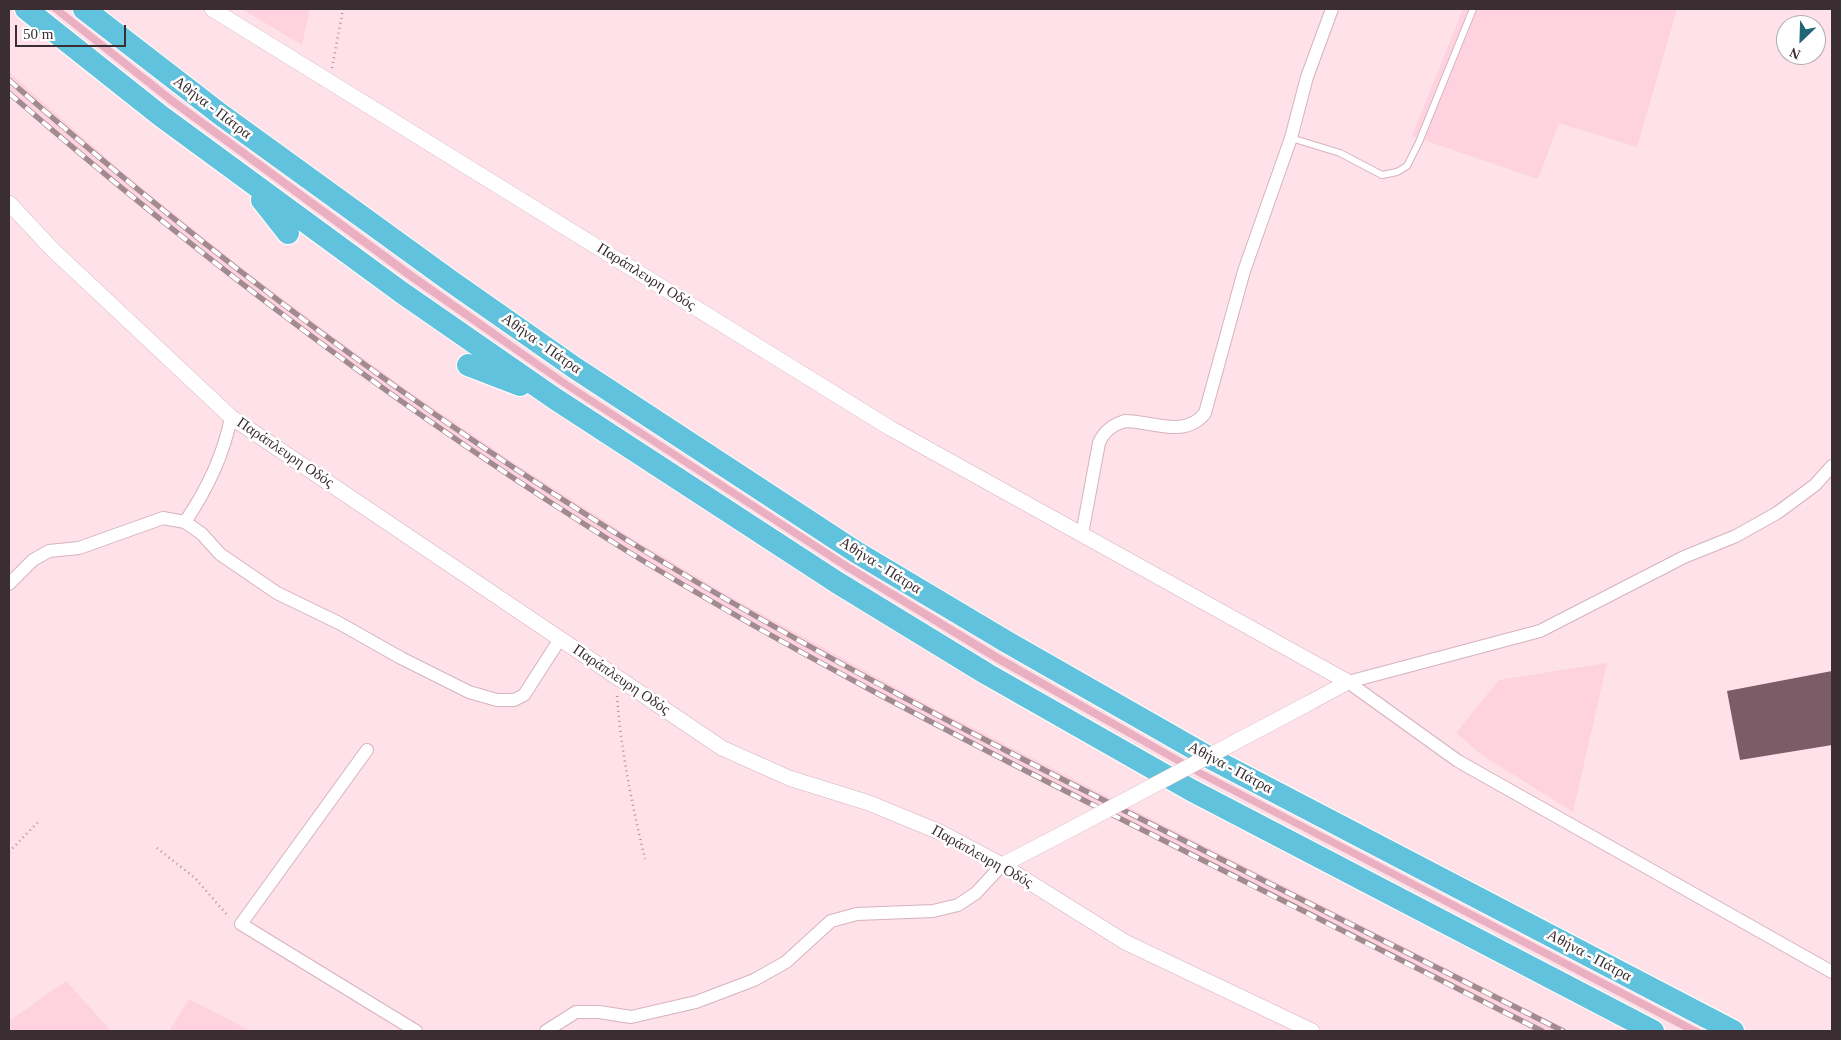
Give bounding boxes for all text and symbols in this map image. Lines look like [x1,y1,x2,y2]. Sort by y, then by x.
scale bar [18,15,129,47]
north arrow [1776,15,1826,65]
text: 50 m [23,26,53,42]
text: N [1787,44,1803,62]
street label: Αθήνα - Πάτρα [169,73,255,143]
street label: Παράπλευρη Οδός [593,239,699,315]
street label: Αθήνα - Πάτρα [498,310,584,378]
street label: Παράπλευρη Οδός [233,414,337,492]
street label: Αθήνα - Πάτρα [836,534,924,598]
street label: Παράπλευρη Οδός [569,641,673,719]
street label: Αθήνα - Πάτρα [1185,738,1275,798]
street label: Παράπλευρη Οδός [928,822,1036,892]
street label: Αθήνα - Πάτρα [1544,926,1634,986]

